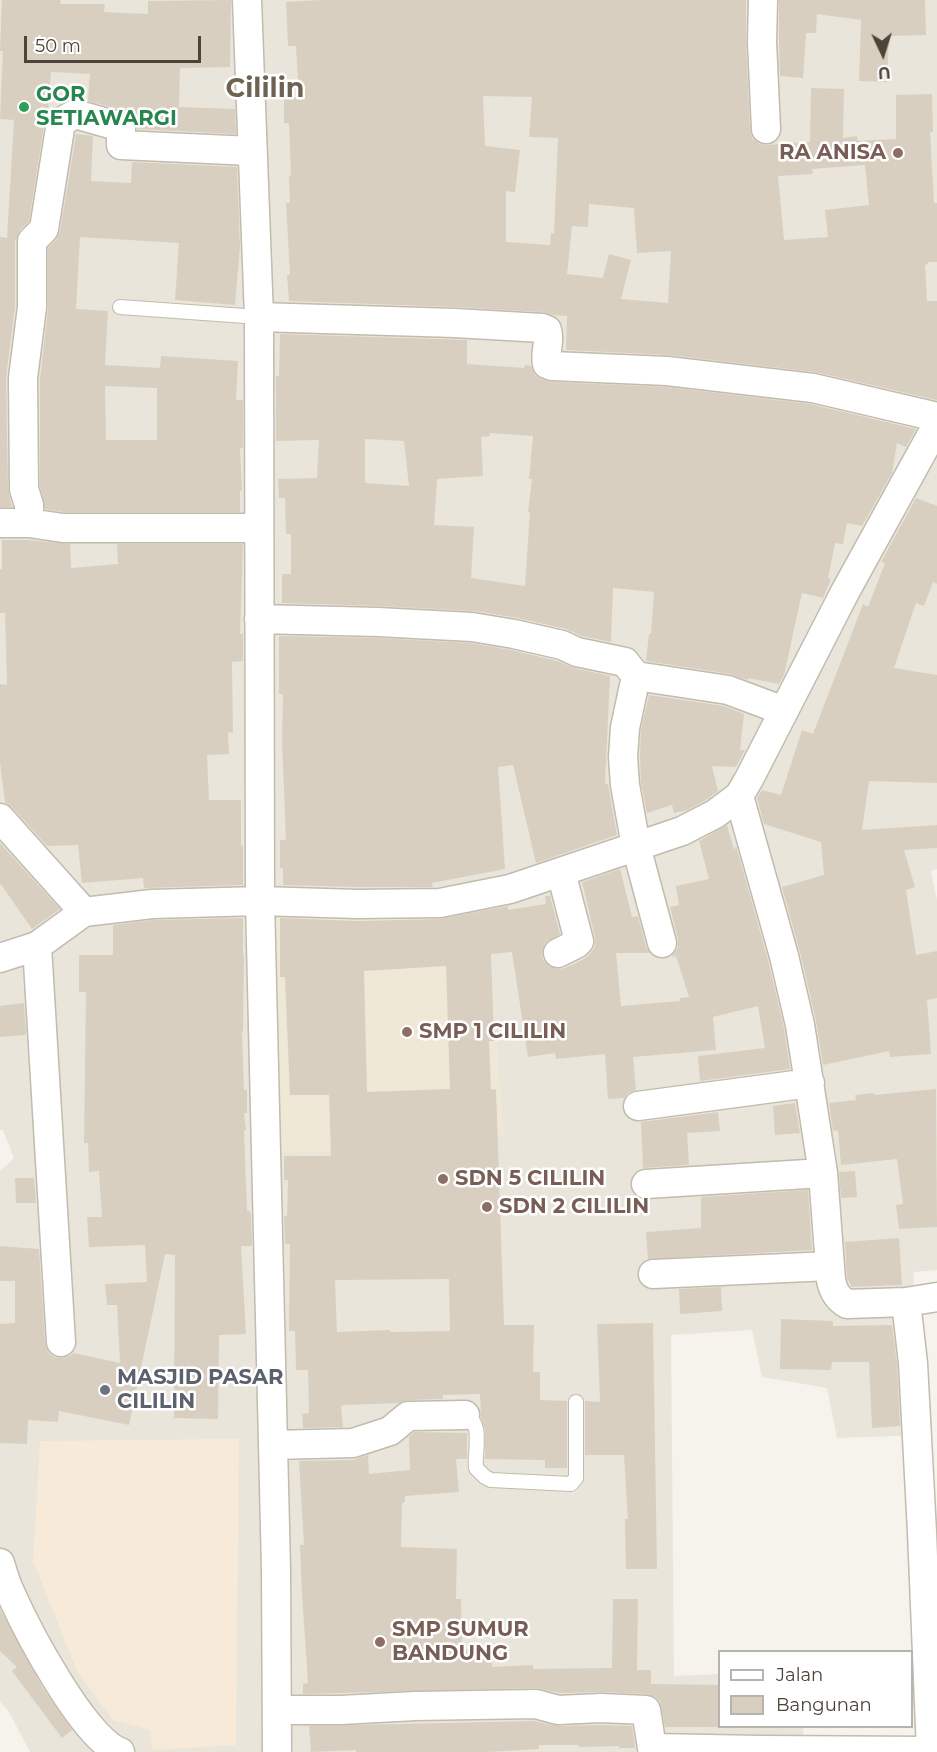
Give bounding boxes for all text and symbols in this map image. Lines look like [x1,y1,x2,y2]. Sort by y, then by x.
scale bar [27,24,204,62]
north arrow [853,24,913,84]
text: 50 m [35,35,81,57]
text: U [877,63,891,82]
district label: Cililin [226,73,304,105]
place label: GOR SETIAWARGI [36,82,177,132]
marker: GOR SETIAWARGI [17,100,31,114]
place label: RA ANISA [779,140,886,166]
marker: RA ANISA [891,146,905,160]
place label: SMP 1 CILILIN [419,1019,566,1045]
marker: SMP 1 CILILIN [400,1025,414,1039]
place label: SDN 5 CILILIN [455,1166,605,1192]
marker: SDN 5 CILILIN [436,1172,450,1186]
place label: SDN 2 CILILIN [499,1194,649,1220]
marker: SDN 2 CILILIN [480,1200,494,1214]
place label: MASJID PASAR CILILIN [117,1365,284,1415]
marker: MASJID PASAR CILILIN [98,1383,112,1397]
place label: SMP SUMUR BANDUNG [392,1617,529,1667]
marker: SMP SUMUR BANDUNG [373,1635,387,1649]
legend [718,1650,913,1728]
text: Jalan [776,1664,823,1686]
text: Bangunan [776,1694,872,1716]

